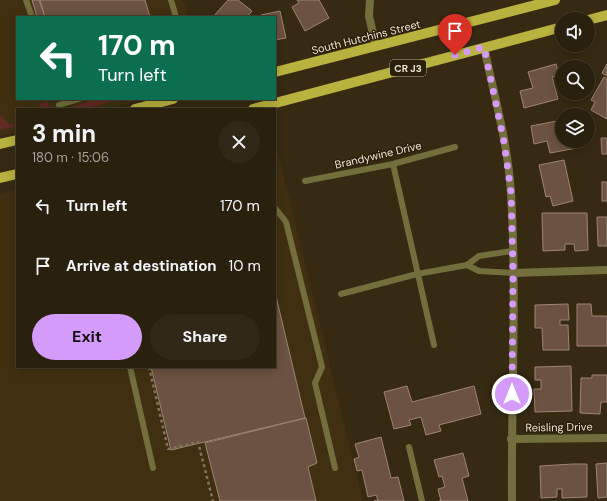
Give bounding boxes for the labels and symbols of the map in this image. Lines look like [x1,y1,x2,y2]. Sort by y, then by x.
pin [438,14,472,55]
street label: South Hutchins Street [310,17,422,57]
road number: CR J3 [390,60,426,76]
street label: Brandywine Drive [333,138,423,172]
position arrow [491,373,533,415]
street label: Reisling Drive [525,419,593,435]

